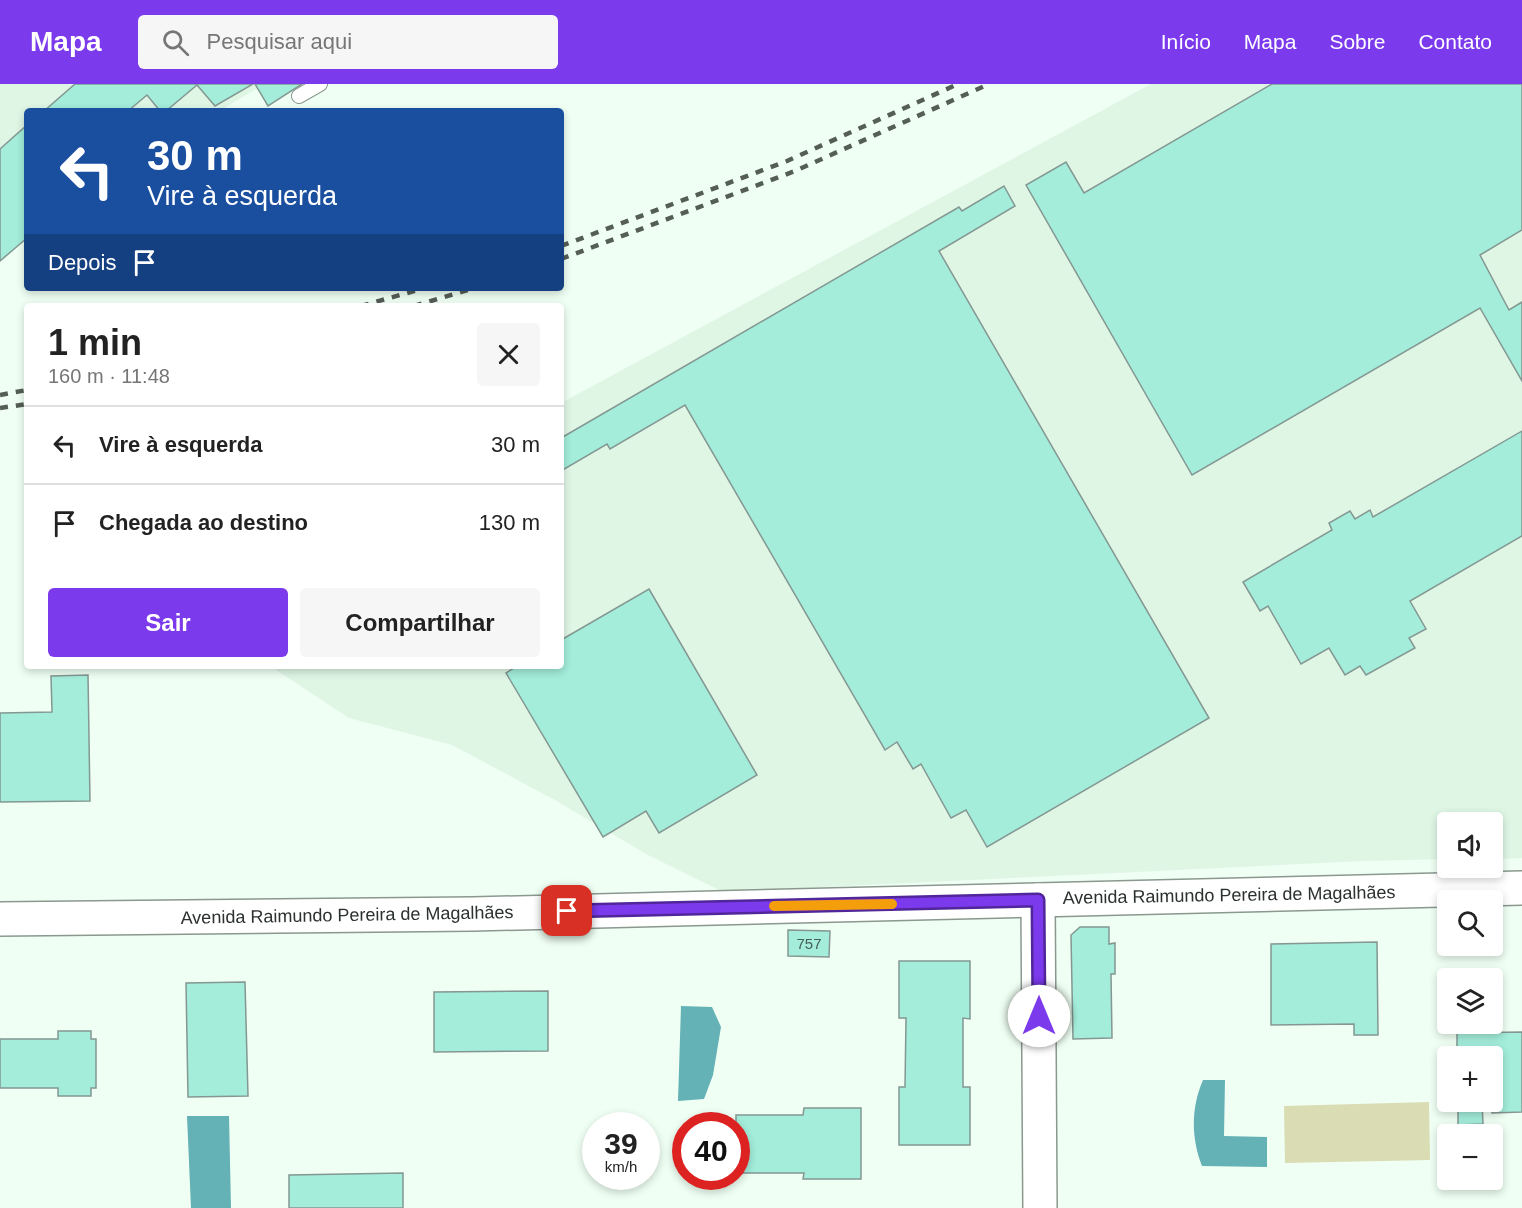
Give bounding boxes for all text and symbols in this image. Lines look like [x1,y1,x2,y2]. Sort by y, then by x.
search box [138,15,558,69]
text: Mapa [30,26,102,57]
icon: search [159,26,192,59]
text: Pesquisar aqui [207,29,352,54]
text: Início [1161,30,1211,53]
text: Mapa [1244,30,1296,53]
text: Sobre [1329,30,1385,53]
text: Contato [1418,30,1492,53]
icon: left [48,132,126,210]
text: 30 m [147,132,243,179]
text: Vire à esquerda [147,181,337,211]
icon: arrive [128,246,161,279]
text: Depois [48,250,116,275]
text: 1 min [48,322,142,363]
button: close [477,323,540,386]
text: 160 m · 11:48 [48,365,170,387]
icon: left [48,429,81,462]
text: Vire à esquerda [99,432,262,457]
text: 30 m [491,432,540,457]
icon: arrive [48,507,81,540]
text: Chegada ao destino [99,510,308,535]
text: 130 m [479,510,540,535]
button: Sair [48,588,288,657]
button: Compartilhar [300,588,540,657]
map controls [1437,812,1503,1190]
button: sound [1437,812,1503,878]
street label: Avenida Raimundo Pereira de Magalhães [1062,882,1396,908]
pin [541,885,592,936]
button: search [1437,890,1503,956]
icon: arrive [550,894,583,927]
street label: Avenida Raimundo Pereira de Magalhães [180,902,514,928]
house number: 757 [796,935,822,952]
button: layers [1437,968,1503,1034]
position arrow [1007,984,1071,1048]
button: + [1437,1046,1503,1112]
speed limit sign: 40 [672,1112,750,1190]
button: − [1437,1124,1503,1190]
text: 39 [604,1127,638,1160]
text: km/h [605,1158,637,1175]

